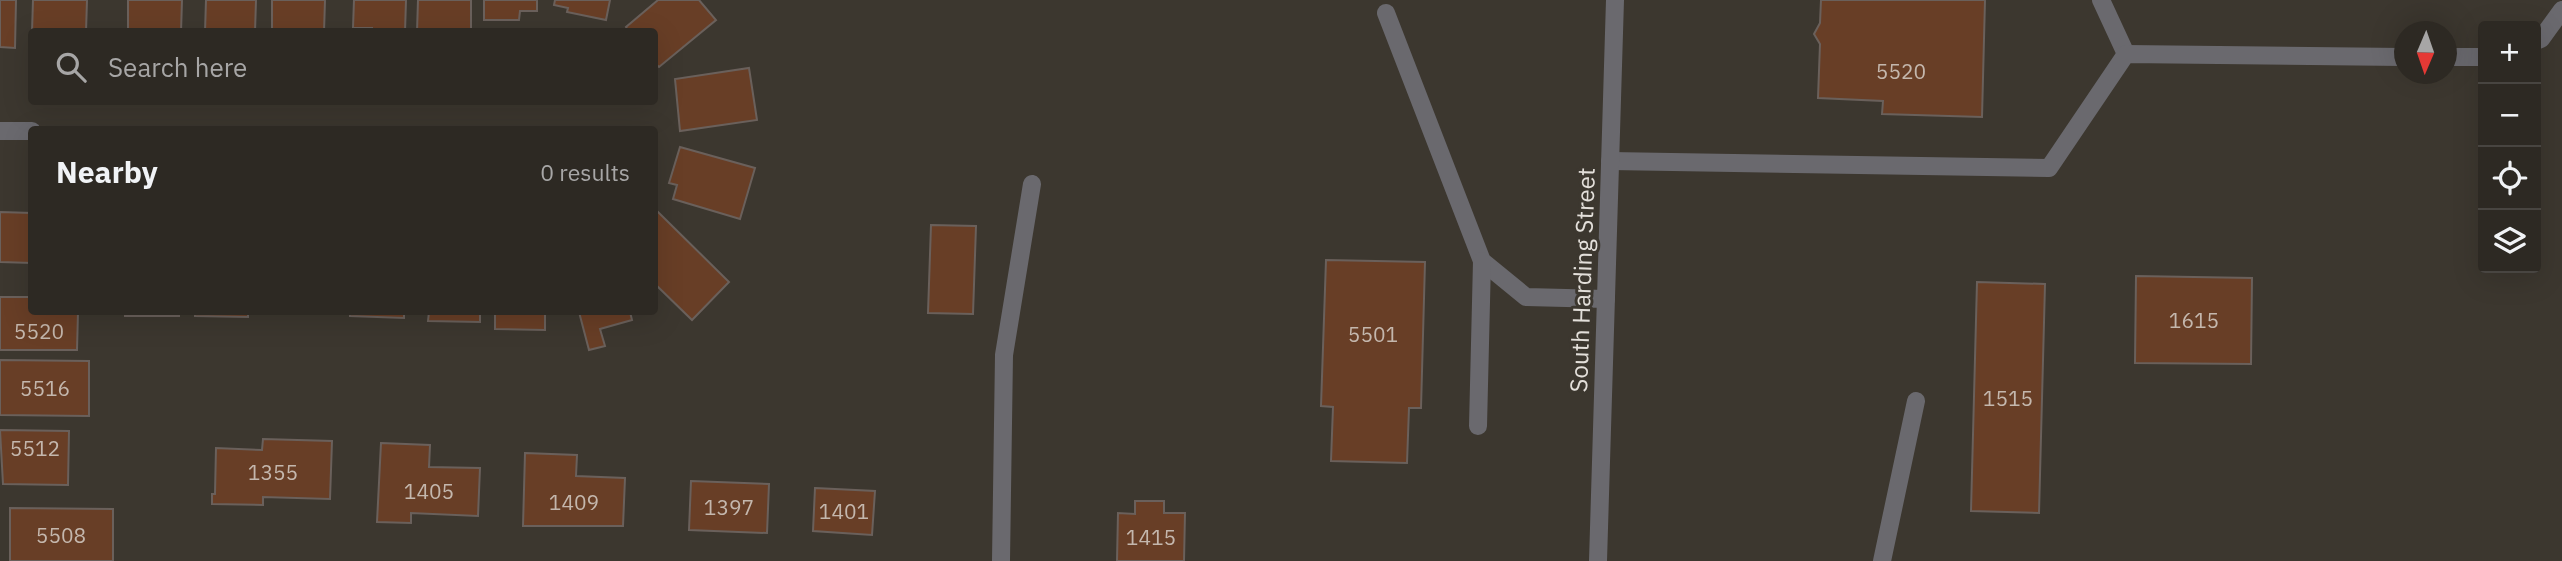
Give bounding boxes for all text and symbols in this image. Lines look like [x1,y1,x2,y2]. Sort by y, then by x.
north arrow [2394,21,2457,84]
map controls [2478,21,2541,273]
button: + [2478,21,2541,84]
search box [28,28,658,105]
icon: search [52,48,90,86]
text: Search here [108,50,247,84]
house number: 5520 [1876,57,1926,85]
button: − [2478,84,2541,147]
button: locate [2478,147,2541,210]
text: Nearby [56,152,158,191]
text: 0 results [540,157,630,187]
street label: South Harding Street [1562,167,1602,393]
button: layers [2478,210,2541,273]
house number: 1615 [2169,306,2219,334]
house number: 5520 [14,317,64,345]
house number: 5501 [1348,320,1398,348]
house number: 5516 [20,374,70,402]
house number: 1515 [1983,384,2033,412]
house number: 5512 [10,434,60,462]
house number: 1355 [248,458,298,486]
house number: 1405 [404,477,454,505]
house number: 1409 [549,488,599,516]
house number: 1397 [704,493,754,521]
house number: 1401 [819,497,869,525]
house number: 5508 [36,521,86,549]
house number: 1415 [1126,523,1176,551]

